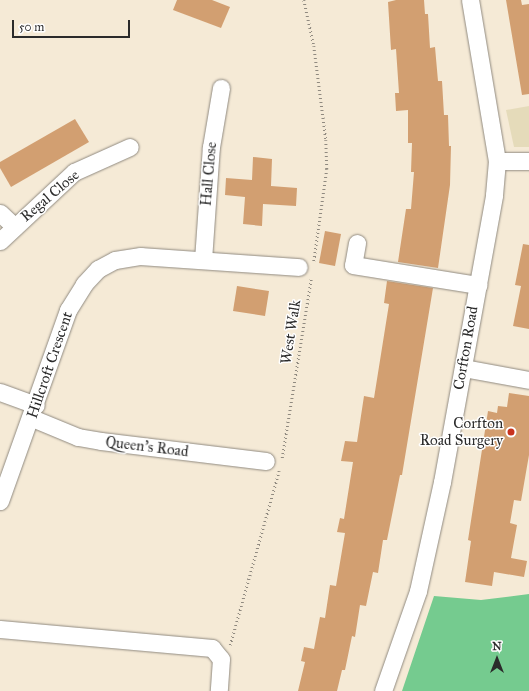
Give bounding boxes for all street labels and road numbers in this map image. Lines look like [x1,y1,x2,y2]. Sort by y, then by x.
street label: Hall Close [197,141,221,207]
street label: Regal Close [17,166,83,226]
street label: West Walk [277,299,305,365]
street label: Corfton Road [450,305,482,391]
street label: Hillcroft Crescent [23,309,77,421]
street label: Queen's Road [104,433,190,461]

